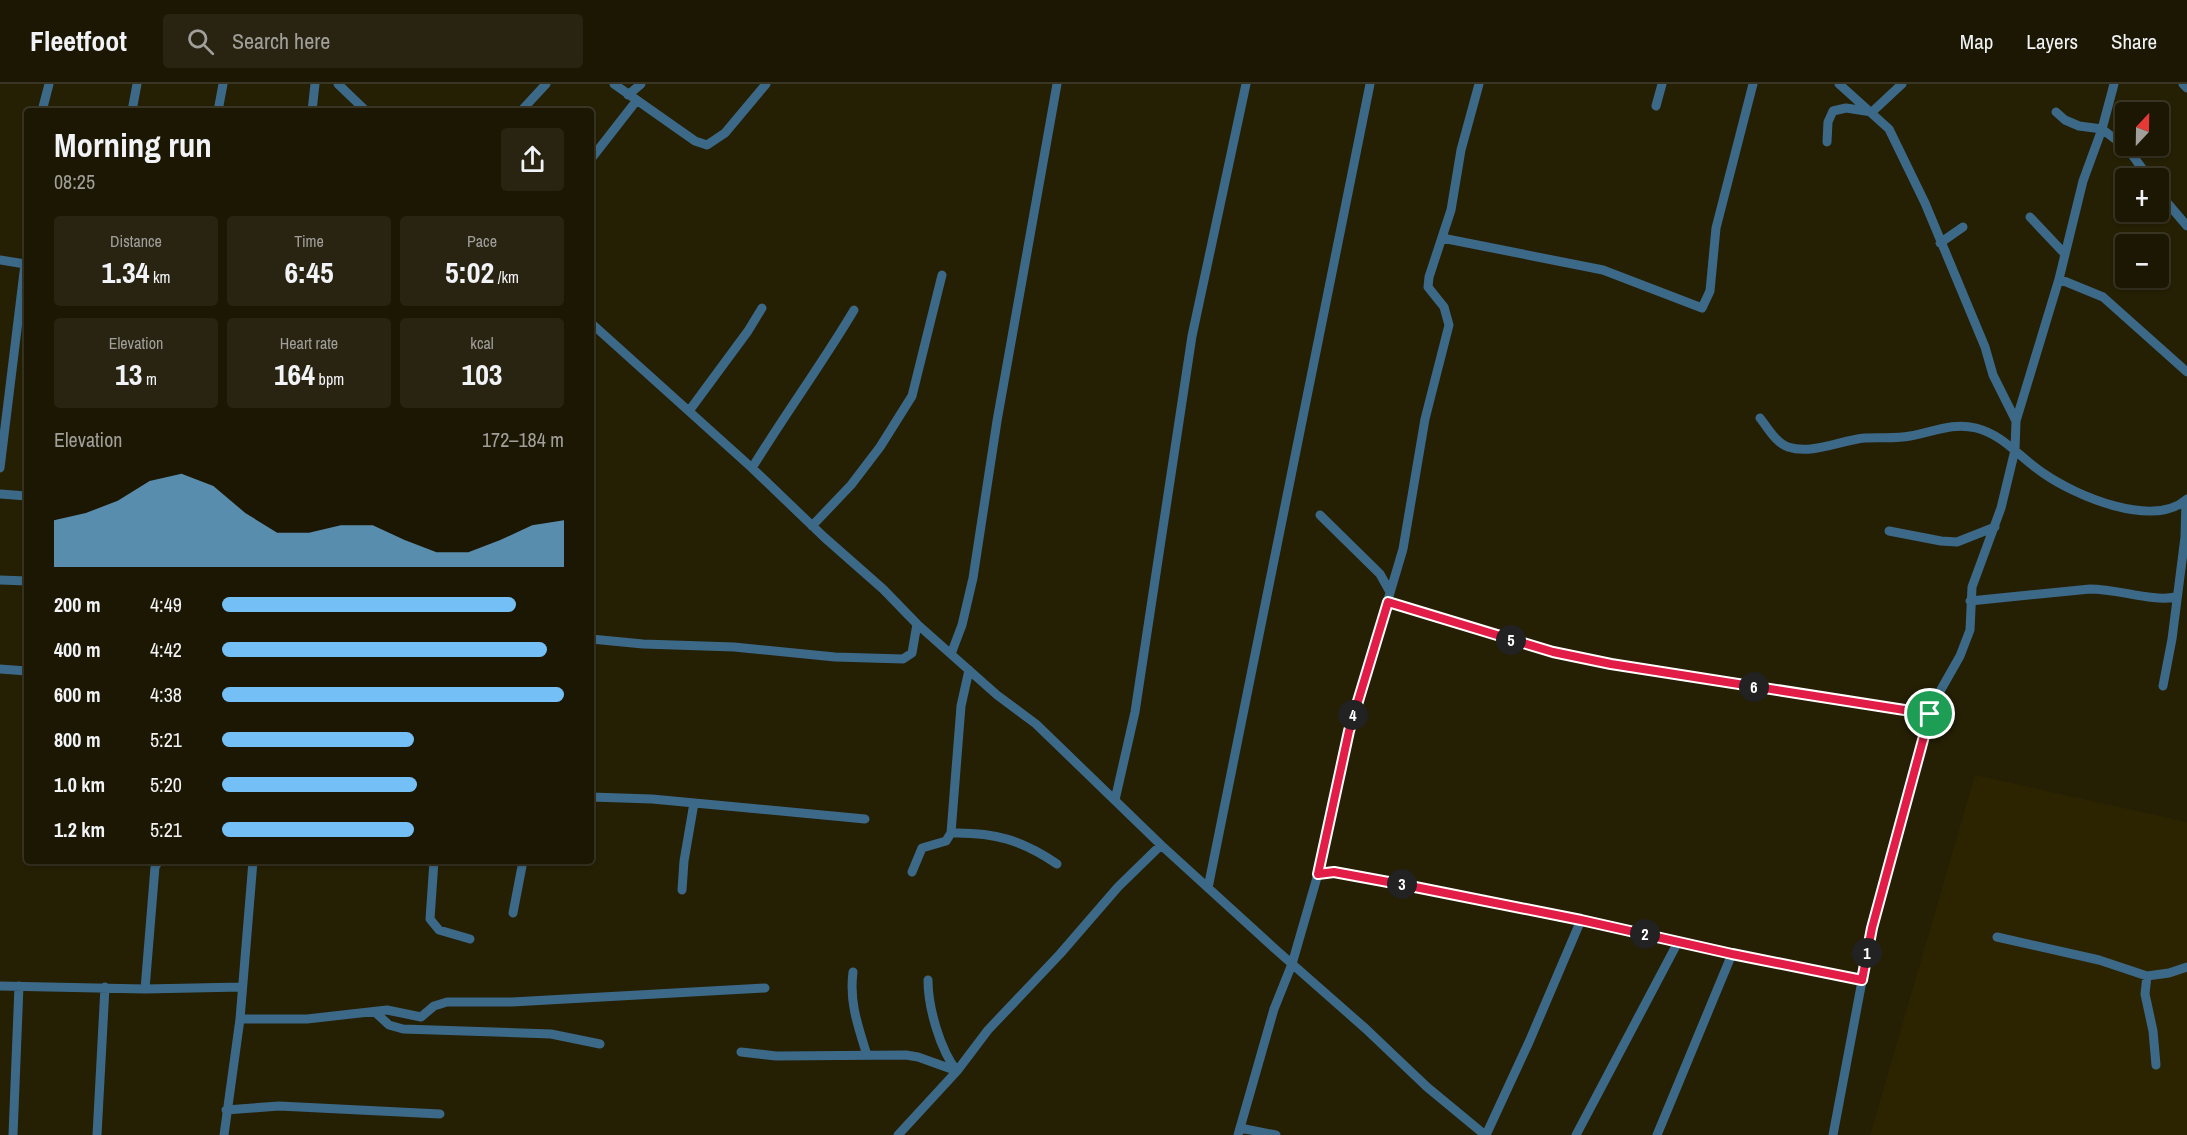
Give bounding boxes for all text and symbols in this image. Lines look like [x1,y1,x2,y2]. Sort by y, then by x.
search box [163,14,583,68]
text: Fleetfoot [30,22,127,60]
icon: search [184,25,217,58]
text: Search here [232,26,330,56]
text: Map [1960,27,1993,56]
text: Layers [2026,27,2078,56]
text: Share [2111,27,2157,56]
north arrow [2115,102,2169,156]
map controls [2115,102,2169,288]
text: Morning run [54,123,212,167]
button: share [501,128,564,191]
text: 08:25 [54,168,95,195]
button: + [2115,168,2169,222]
text: Distance [110,230,162,252]
text: Time [294,230,324,252]
text: Pace [467,230,497,252]
button: − [2115,234,2169,288]
text: 1.34 [101,252,149,292]
text: 6:45 [284,252,334,292]
text: 5:02 [445,252,494,292]
text: km [149,266,171,288]
text: /km [494,266,519,288]
text: Elevation [109,332,163,354]
text: Heart rate [280,332,338,354]
text: kcal [470,332,494,354]
text: 13 [115,354,142,394]
text: 164 [274,354,315,394]
text: 103 [461,354,503,394]
text: m [142,368,157,390]
text: bpm [315,368,344,390]
text: Elevation [54,426,122,453]
text: 172–184 m [482,426,564,453]
text: 200 m [54,591,101,618]
text: 4:49 [150,591,182,618]
pin: 5 [1496,625,1526,655]
text: 5 [1507,629,1515,651]
text: 400 m [54,636,101,663]
text: 4:42 [150,636,182,663]
pin: 6 [1739,672,1769,702]
text: 6 [1750,676,1758,698]
text: 600 m [54,681,101,708]
text: 4:38 [150,681,182,708]
pin [1904,688,1955,739]
icon: arrive [1913,697,1946,730]
pin: 4 [1338,700,1368,730]
text: 4 [1349,704,1357,726]
text: 800 m [54,726,101,753]
text: 5:21 [150,726,182,753]
text: 1.0 km [54,771,105,798]
text: 5:20 [150,771,182,798]
text: 1.2 km [54,816,105,843]
text: 5:21 [150,816,182,843]
pin: 3 [1387,869,1417,899]
text: 3 [1398,873,1406,895]
pin: 2 [1630,919,1660,949]
text: 2 [1641,923,1649,945]
pin: 1 [1852,938,1882,968]
text: 1 [1863,942,1871,964]

